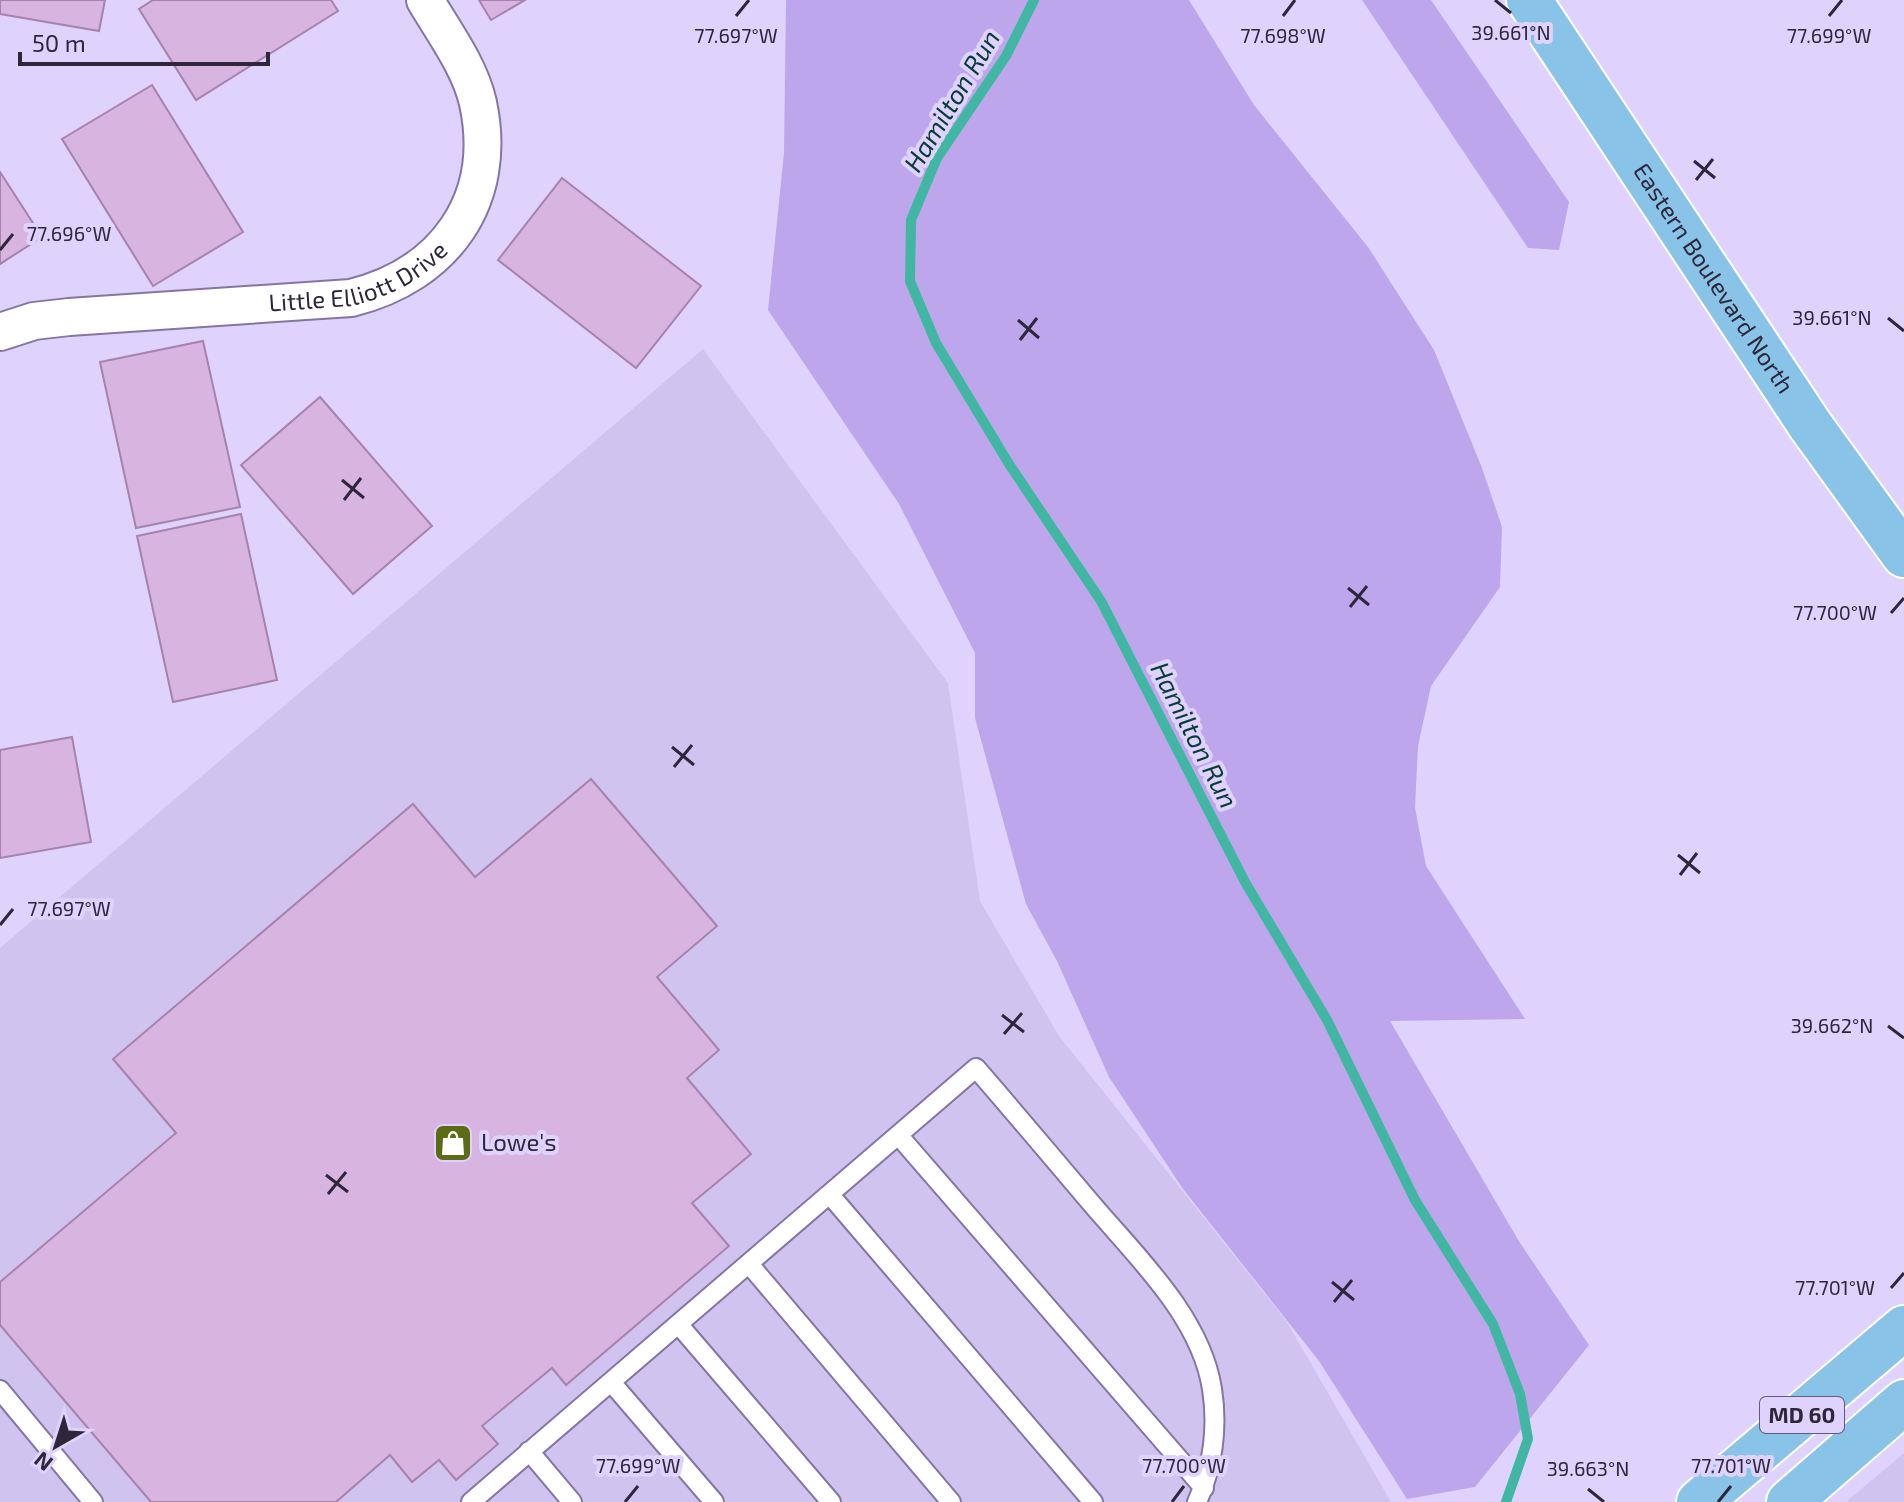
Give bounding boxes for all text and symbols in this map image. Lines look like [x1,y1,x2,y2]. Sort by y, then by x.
scale bar [20,16,268,66]
text: 39.661°N [1471,20,1551,44]
text: 77.697°W [694,23,778,47]
text: 77.698°W [1240,23,1326,47]
text: 77.699°W [1787,23,1871,47]
water label: Hamilton Run [896,24,1005,177]
text: 50 m [32,28,86,57]
street label: Eastern Boulevard North [1628,157,1801,398]
text: 77.696°W [27,221,111,245]
street label: Little Elliott Drive [268,235,453,317]
text: 39.661°N [1792,305,1872,329]
text: 77.700°W [1793,600,1877,624]
water label: Hamilton Run [1145,656,1245,813]
text: 77.697°W [27,896,111,920]
text: 39.662°N [1791,1013,1873,1037]
shop icon: Lowe's [432,1122,474,1164]
place label: Lowe's [481,1127,556,1156]
text: 77.701°W [1795,1275,1875,1299]
road number: MD 60 [1760,1397,1844,1433]
north arrow [16,1406,96,1486]
text: N [28,1447,57,1477]
text: 77.699°W [596,1453,680,1477]
text: 77.700°W [1142,1453,1226,1477]
text: 77.701°W [1691,1453,1771,1477]
text: 39.663°N [1547,1456,1629,1480]

